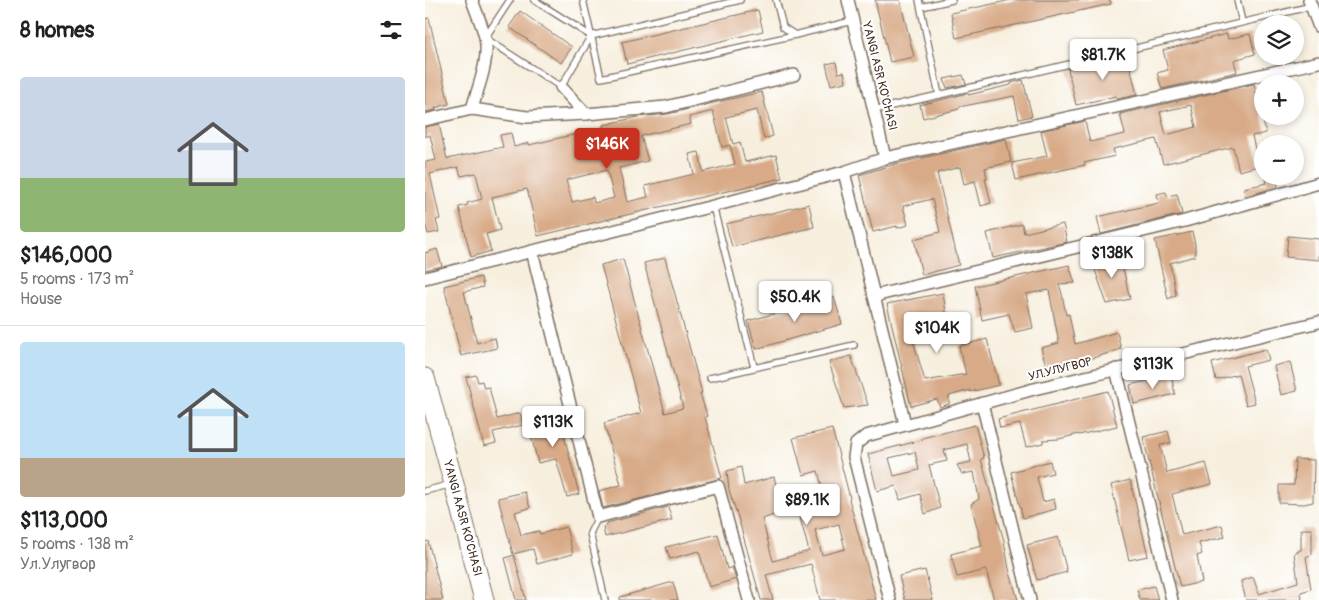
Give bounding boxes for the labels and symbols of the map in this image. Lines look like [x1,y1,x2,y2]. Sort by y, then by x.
street label: YANGI ASR KO'CHASI [859,19,900,132]
pin: $81.7K [1062,38,1144,81]
pin: $146K [572,128,642,170]
pin: $138K [1077,236,1147,279]
pin: $50.4K [754,280,836,323]
pin: $104K [902,312,972,354]
pin: $113K [1118,348,1188,390]
street label: УЛ.УЛУГВОР [1027,354,1093,385]
pin: $113K [518,406,588,448]
street label: YANGI AASR KO'CHASI [440,458,485,578]
pin: $89.1K [766,484,848,526]

